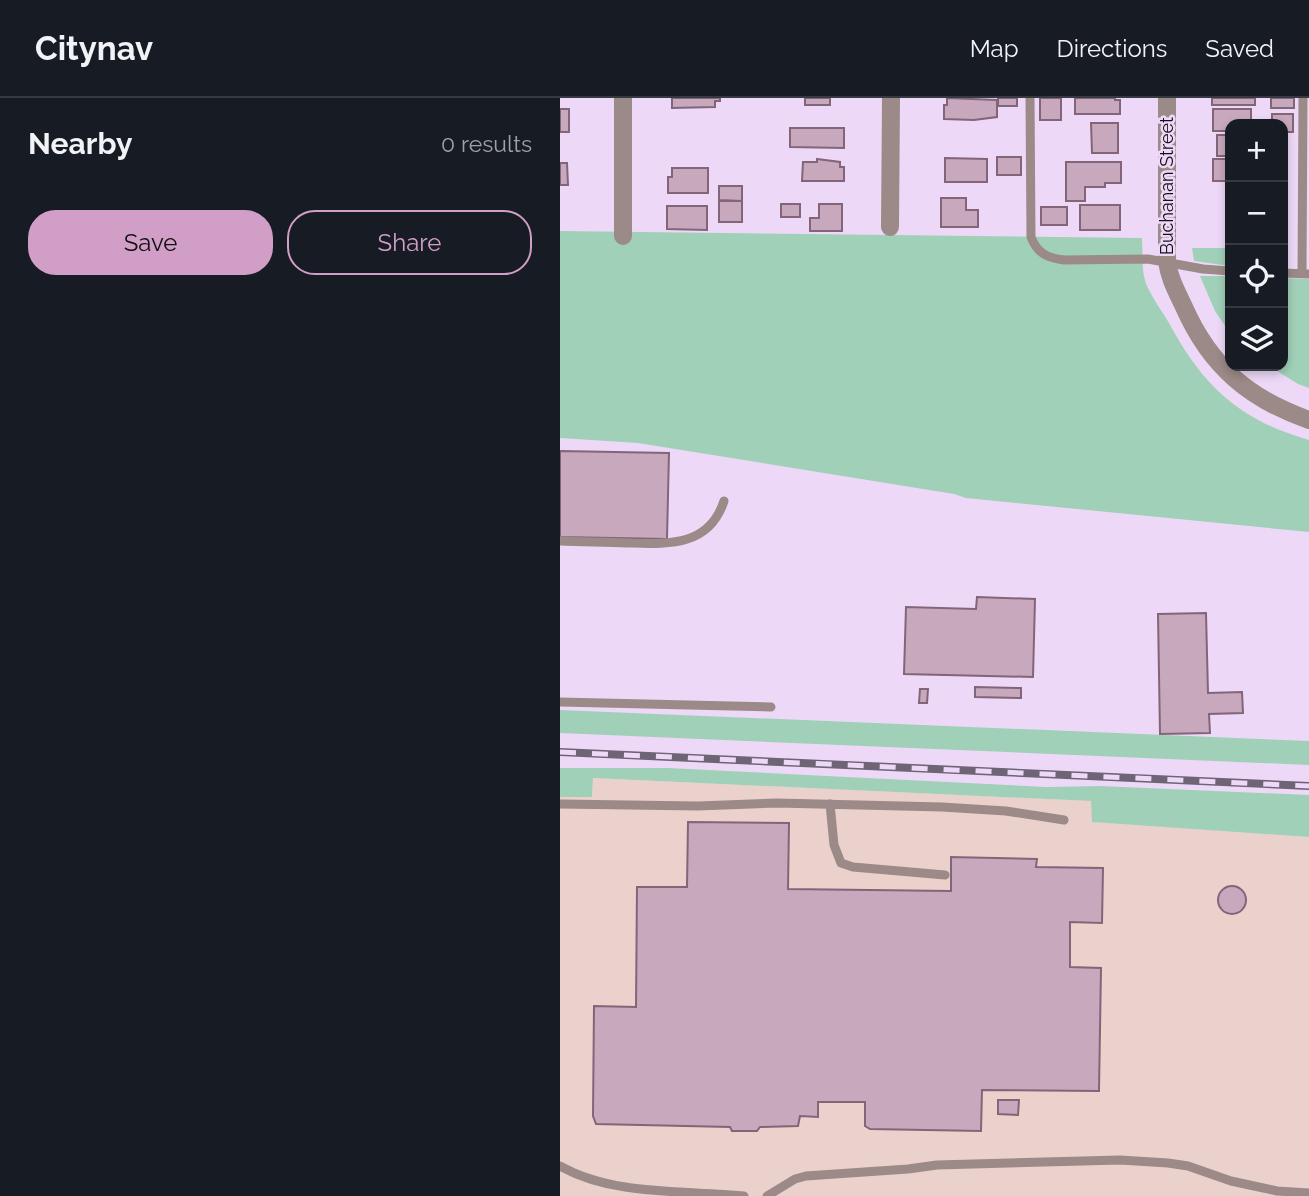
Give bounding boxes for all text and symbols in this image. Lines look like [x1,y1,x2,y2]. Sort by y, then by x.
text: Citynav [35,29,153,68]
text: Map [970,34,1019,63]
text: Directions [1057,34,1167,63]
text: Saved [1205,34,1274,63]
street label: Buchanan Street [1156,117,1177,255]
map controls [1225,119,1288,371]
button: + [1225,119,1288,182]
text: Nearby [28,126,132,161]
text: 0 results [441,130,532,157]
button: − [1225,182,1288,245]
button: Save [28,210,273,275]
button: Share [287,210,532,275]
button: locate [1225,245,1288,308]
button: layers [1225,308,1288,371]

